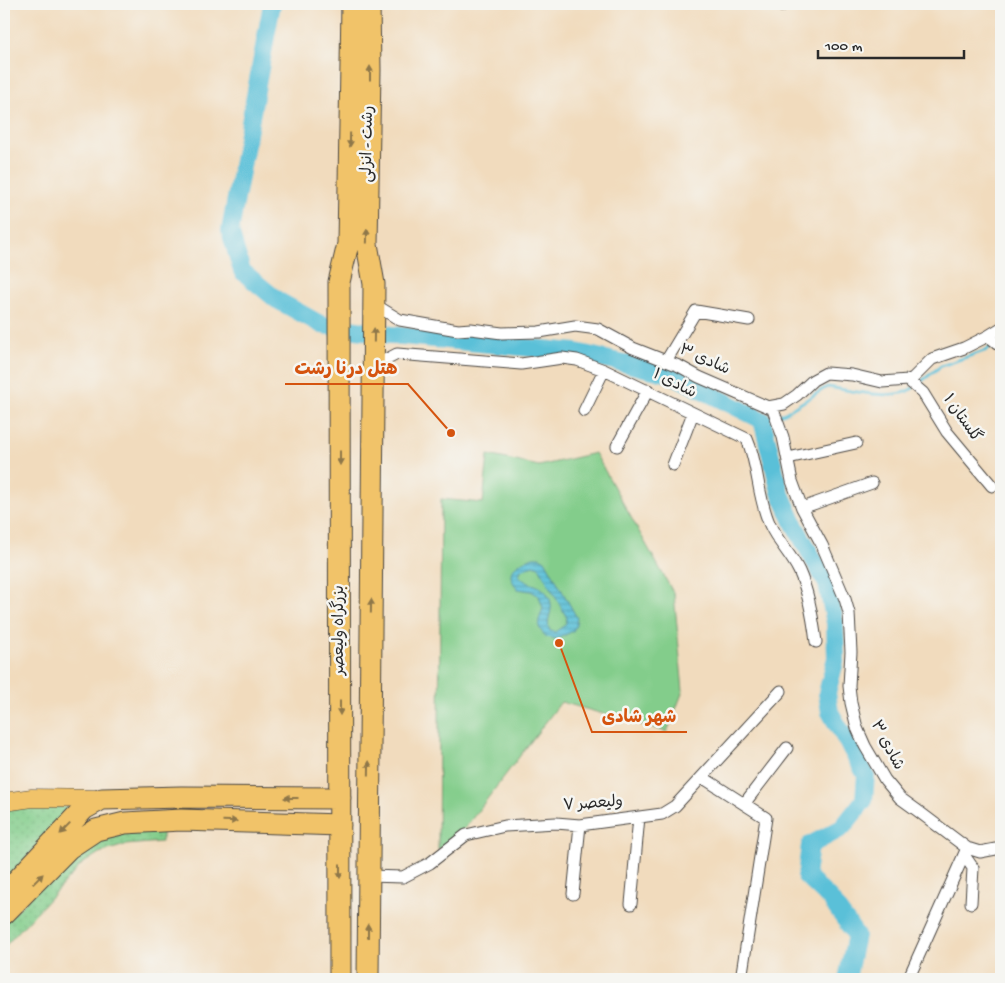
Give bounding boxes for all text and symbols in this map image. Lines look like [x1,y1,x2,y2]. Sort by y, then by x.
scale bar [818,28,964,60]
text: 100 m [824,38,863,56]
one-way arrow [366,65,374,81]
street label: رشت - انزلی [359,105,379,183]
one-way arrow [345,132,353,148]
one-way arrow [363,228,371,244]
one-way arrow [370,327,378,343]
street label: شادی ۳ [676,341,732,381]
callout: هتل درنا رشت [285,351,408,384]
text: هتل درنا رشت [295,360,398,381]
street label: شادی ۱ [649,366,699,404]
street label: گلستان ۱ [938,390,987,447]
one-way arrow [336,451,344,467]
street label: بزرگراه ولیعصر [328,585,350,677]
one-way arrow [367,597,375,613]
callout: شهر شادی [592,699,687,732]
one-way arrow [336,701,344,717]
text: شهر شادی [602,708,676,729]
street label: شادی ۳ [865,718,907,774]
one-way arrow [365,760,373,776]
street label: ولیعصر ۷ [562,793,624,817]
one-way arrow [283,794,299,802]
one-way arrow [222,818,238,826]
one-way arrow [59,823,71,835]
one-way arrow [336,863,344,879]
one-way arrow [32,874,44,886]
one-way arrow [364,922,372,938]

